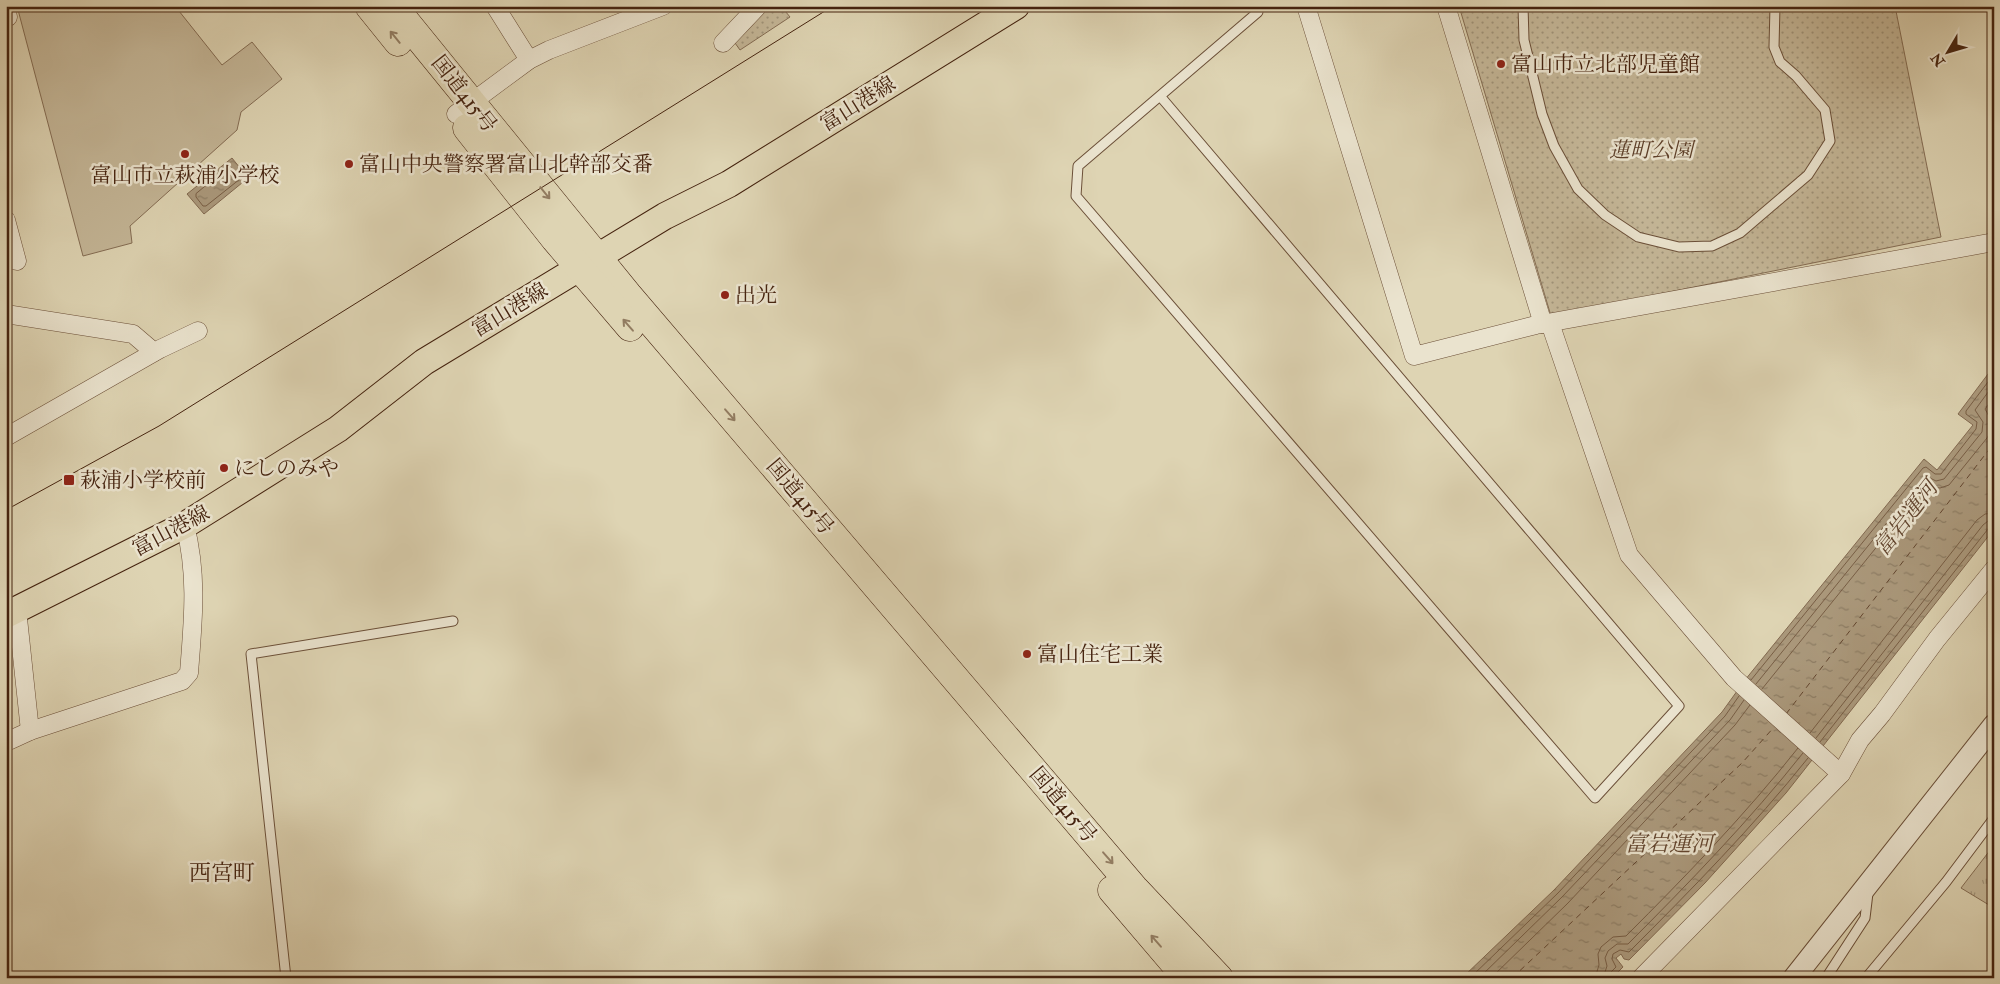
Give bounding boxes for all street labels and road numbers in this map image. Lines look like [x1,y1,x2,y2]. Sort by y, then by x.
street label: 国道415号 [425,50,503,138]
street label: 富山港線 [815,70,901,138]
street label: 富山港線 [467,277,553,343]
street label: 国道415号 [760,453,840,541]
street label: 富山港線 [128,499,214,563]
street label: 国道415号 [1023,761,1103,849]

